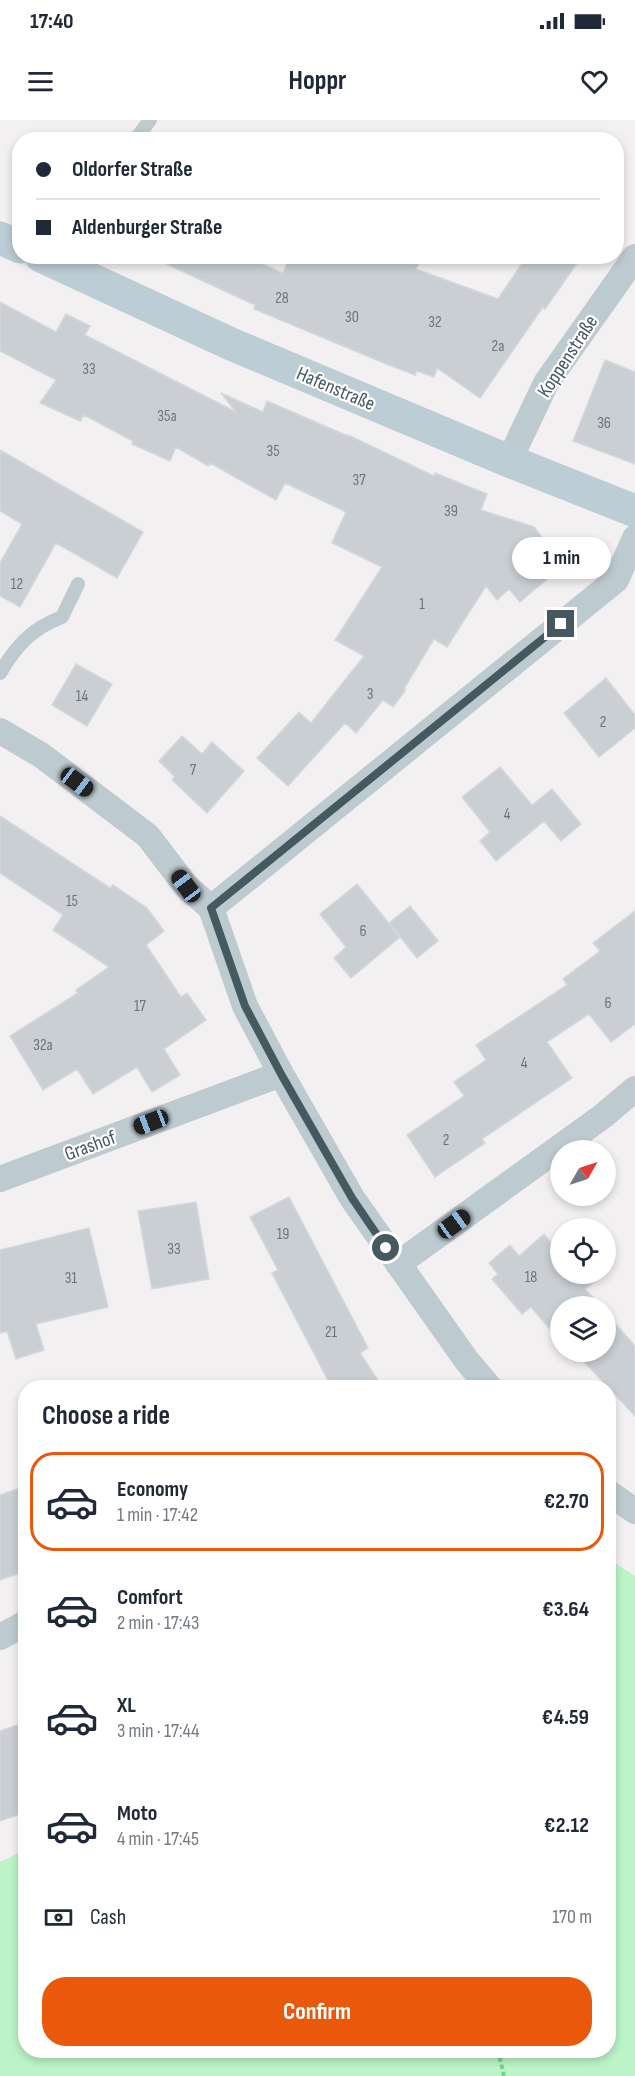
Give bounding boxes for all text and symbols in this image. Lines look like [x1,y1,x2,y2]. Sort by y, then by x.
text: 17:40 [30,8,74,35]
icon: menu [24,65,57,98]
text: Hoppr [289,65,346,97]
icon: heart [578,65,611,98]
text: Oldorfer Straße [72,156,193,183]
text: Aldenburger Straße [72,214,222,241]
house number: 28 [275,289,289,308]
house number: 30 [345,308,359,327]
street label: Koppenstraße [532,311,603,402]
house number: 32 [428,313,442,332]
house number: 2a [492,337,504,356]
house number: 33 [82,360,96,379]
street label: Hafenstraße [293,362,378,416]
house number: 35a [157,407,177,426]
house number: 36 [597,414,611,433]
house number: 35 [266,442,280,461]
house number: 37 [352,471,366,490]
house number: 39 [444,502,458,521]
callout: 1 min [512,537,610,579]
text: 1 min [543,546,580,570]
house number: 12 [11,575,23,594]
house number: 1 [419,595,425,614]
route end [547,610,574,637]
house number: 3 [367,685,373,704]
house number: 14 [76,687,88,706]
house number: 2 [600,713,606,732]
house number: 7 [190,761,197,780]
car [57,764,97,800]
house number: 4 [504,805,511,824]
car [168,866,204,906]
house number: 15 [66,892,78,911]
house number: 6 [359,922,367,941]
house number: 6 [604,994,612,1013]
house number: 17 [134,997,147,1016]
house number: 32a [33,1036,53,1055]
house number: 4 [521,1054,528,1073]
car [131,1107,171,1137]
street label: Grashof [61,1126,120,1166]
house number: 2 [443,1131,449,1150]
north arrow [550,1140,616,1206]
map controls [550,1140,616,1362]
car [434,1206,474,1242]
button: locate [550,1218,616,1284]
house number: 19 [277,1225,289,1244]
route start [372,1234,399,1261]
house number: 33 [167,1240,181,1259]
house number: 18 [525,1268,537,1287]
house number: 31 [65,1269,78,1288]
button: layers [550,1296,616,1362]
house number: 21 [325,1323,338,1342]
text: Choose a ride [42,1400,170,1432]
icon: car [45,1475,99,1529]
text: Economy [117,1476,188,1503]
text: €2.70 [544,1488,589,1515]
text: 1 min · 17:42 [117,1503,198,1527]
icon: car [45,1583,99,1637]
text: Comfort [117,1584,183,1611]
text: €3.64 [542,1596,589,1623]
text: 2 min · 17:43 [117,1611,199,1635]
icon: car [45,1691,99,1745]
text: XL [117,1692,136,1719]
text: €4.59 [542,1704,589,1731]
text: 3 min · 17:44 [117,1719,199,1743]
icon: car [45,1799,99,1853]
text: Moto [117,1800,157,1827]
text: €2.12 [544,1812,589,1839]
text: 4 min · 17:45 [117,1827,199,1851]
icon: cash [42,1901,75,1934]
text: Cash [90,1904,126,1931]
text: 170 m [552,1905,592,1929]
button: Confirm [42,1977,592,2046]

